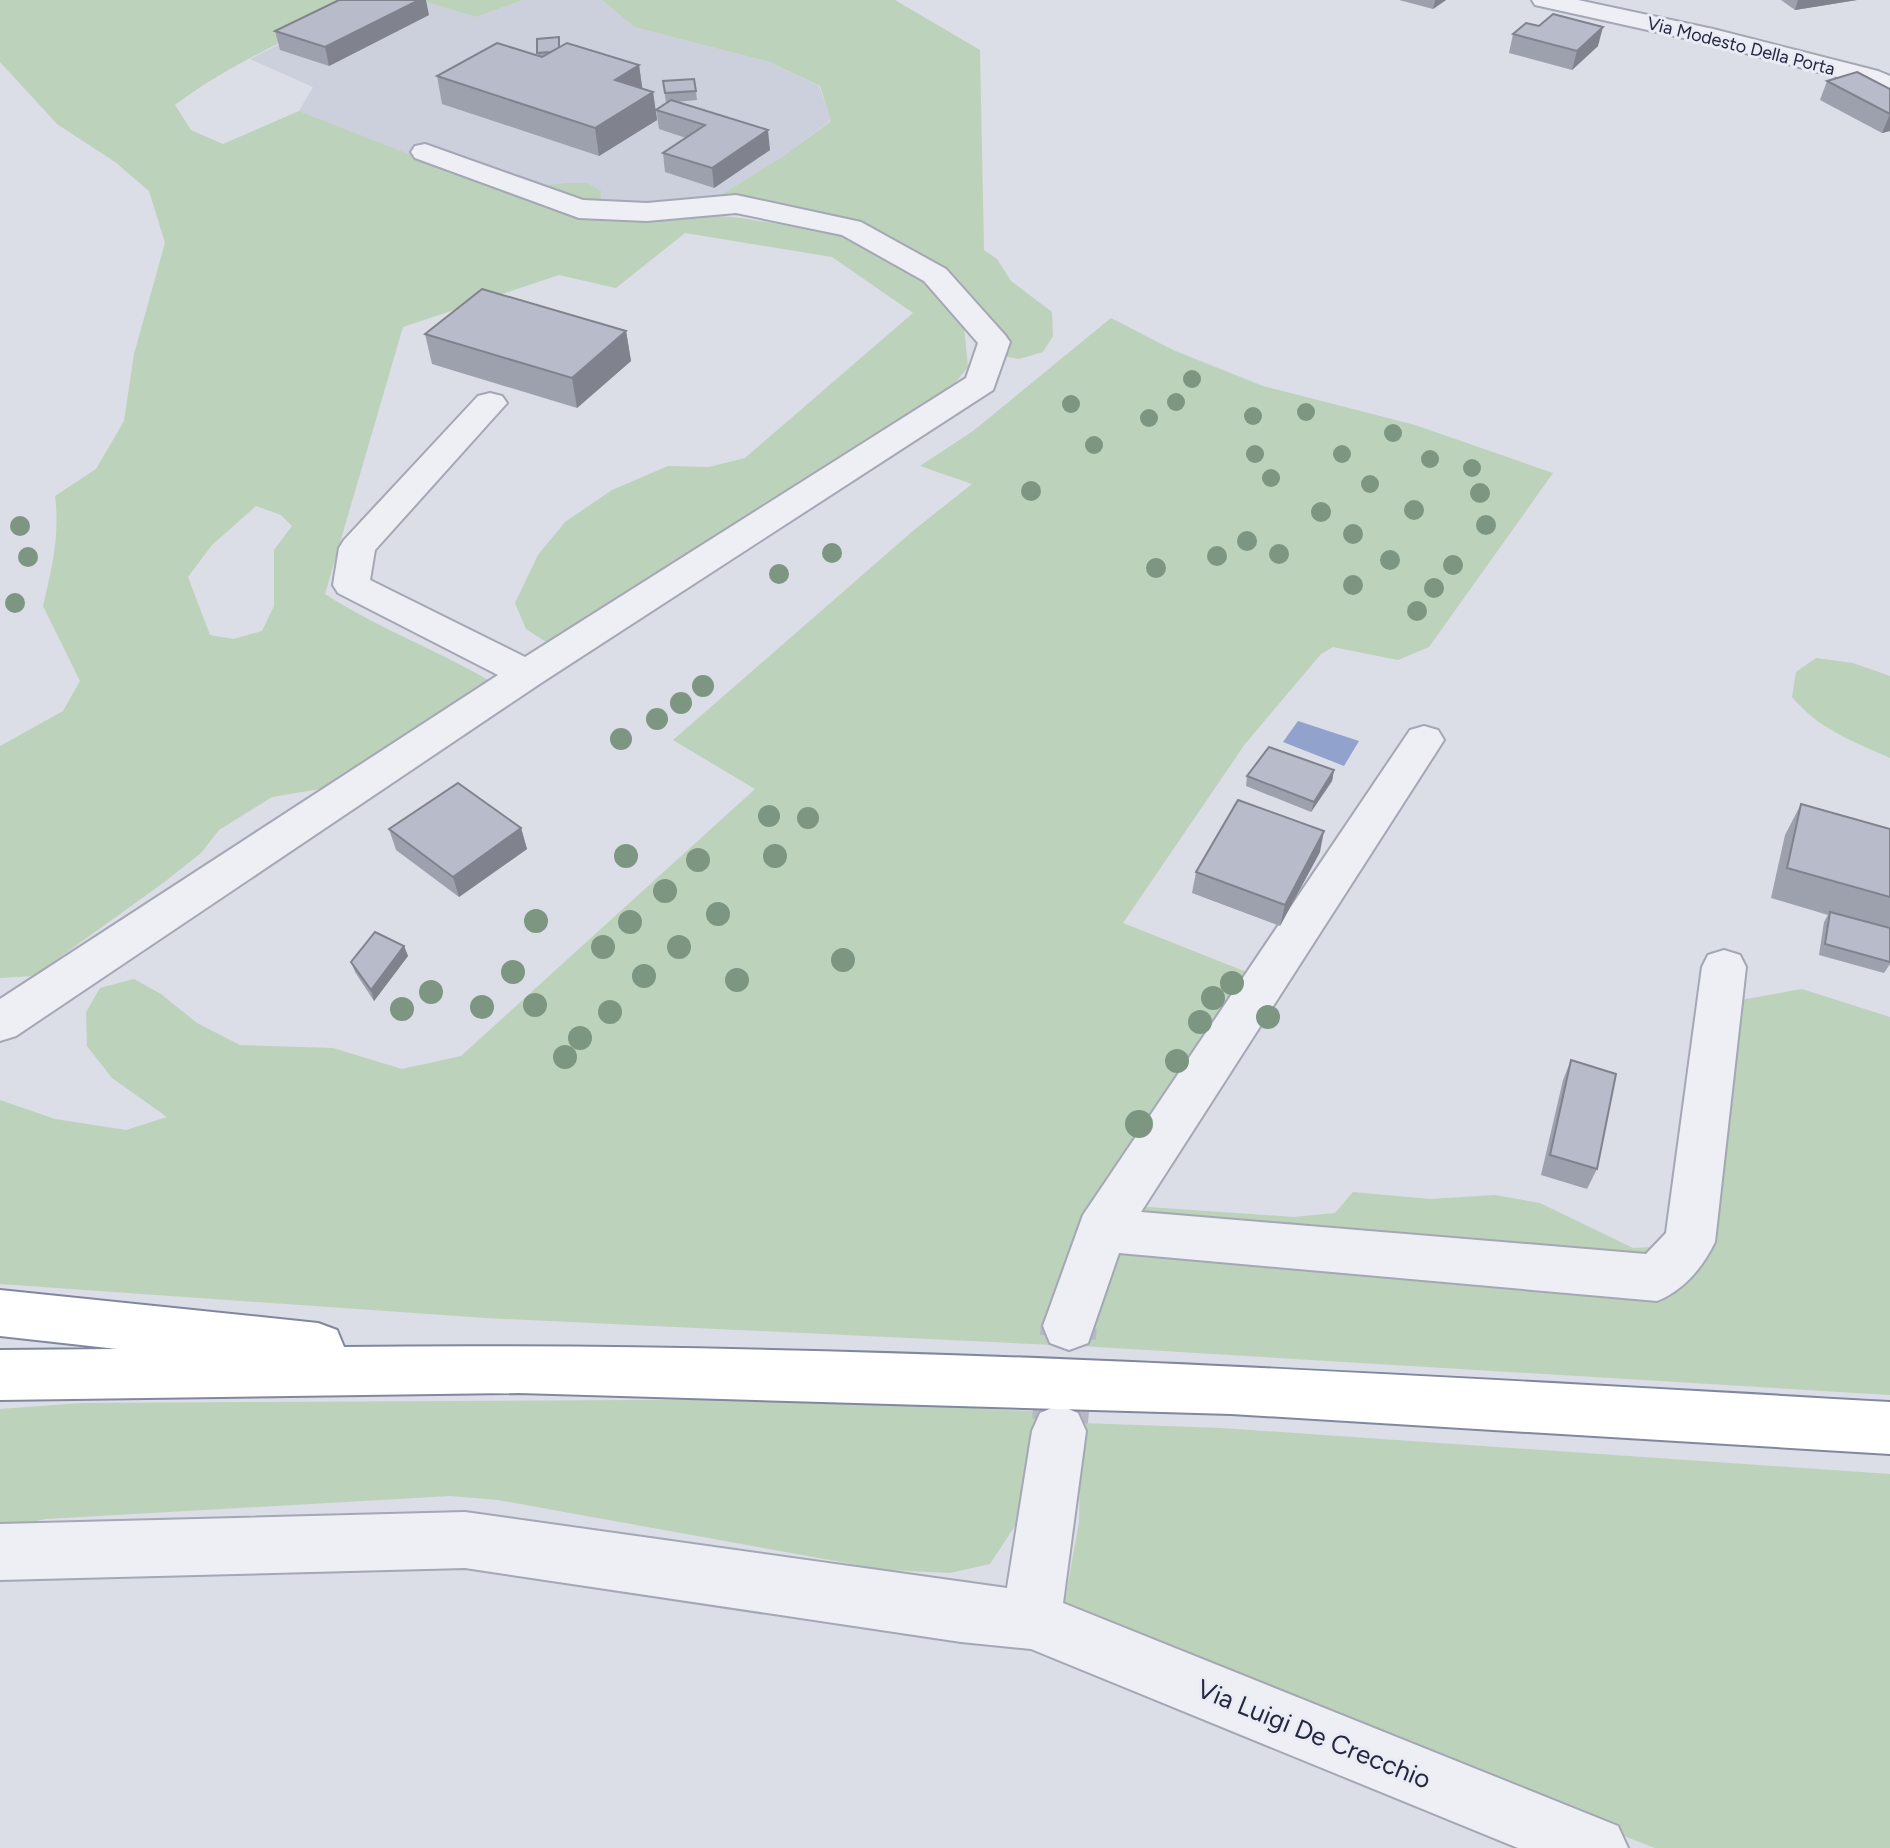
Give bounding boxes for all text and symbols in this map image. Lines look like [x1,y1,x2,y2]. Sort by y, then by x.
street label: Via Modesto Della Porta [1645,12,1837,80]
street label: Via Luigi De Crecchio [1192,1672,1436,1796]

